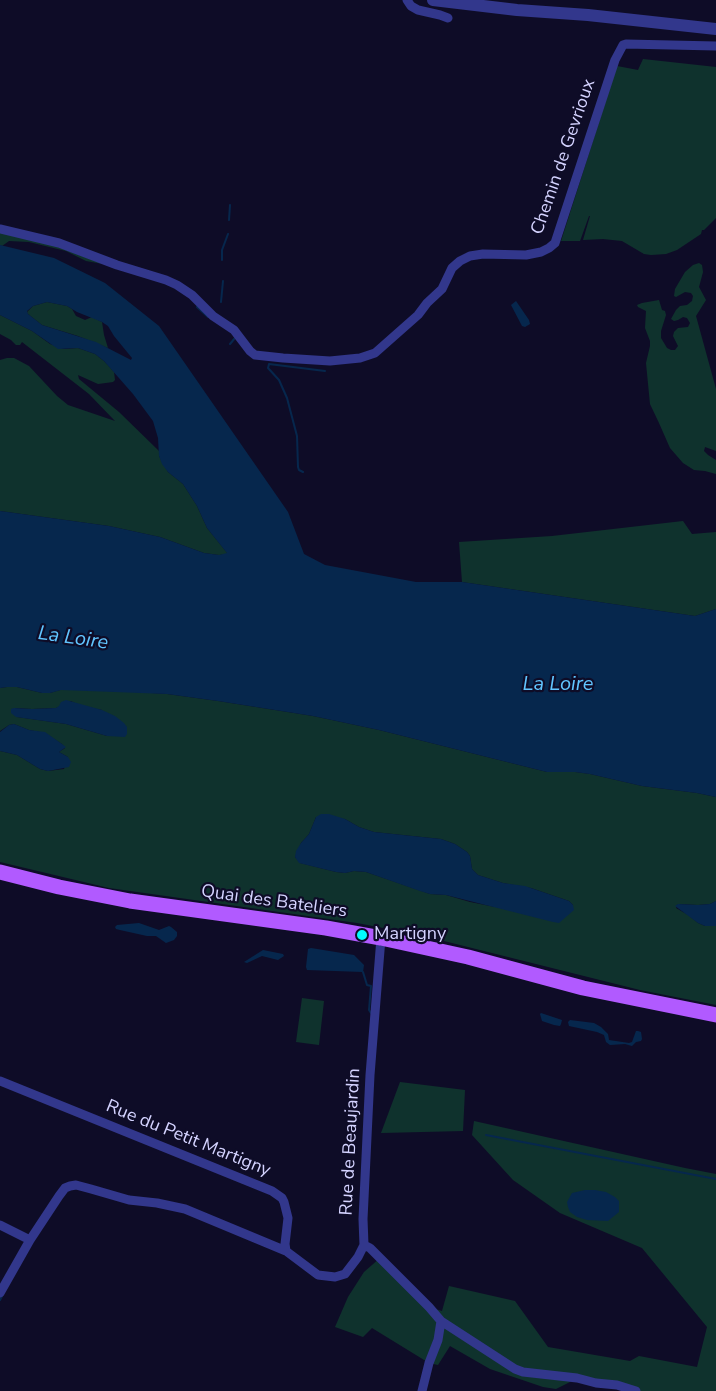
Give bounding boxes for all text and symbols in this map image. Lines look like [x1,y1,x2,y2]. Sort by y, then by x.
street label: Chemin de Gevrioux [527,76,601,238]
water label: La Loire [36,622,110,656]
water label: La Loire [523,673,593,697]
street label: Quai des Bateliers [200,881,348,923]
place label: Martigny [374,924,446,946]
marker: Martigny [355,928,369,942]
street label: Rue de Beaujardin [336,1068,366,1216]
street label: Rue du Petit Martigny [102,1096,274,1182]

